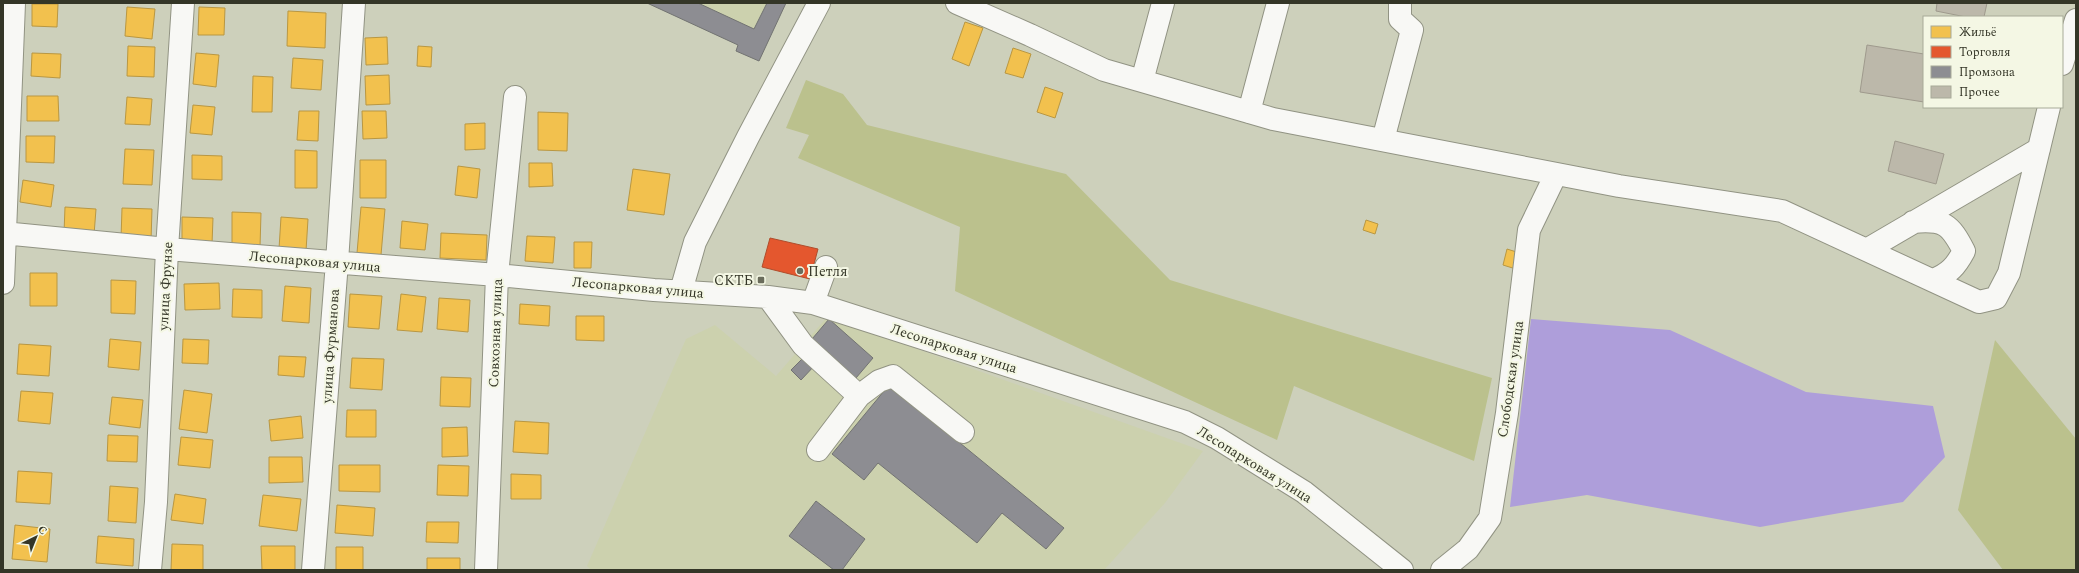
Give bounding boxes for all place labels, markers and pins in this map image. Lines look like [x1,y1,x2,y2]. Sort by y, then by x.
place label: Петля [808,261,848,282]
marker: Петля [795,266,805,276]
place label: СКТБ [714,270,753,291]
marker: СКТБ [756,275,766,285]

